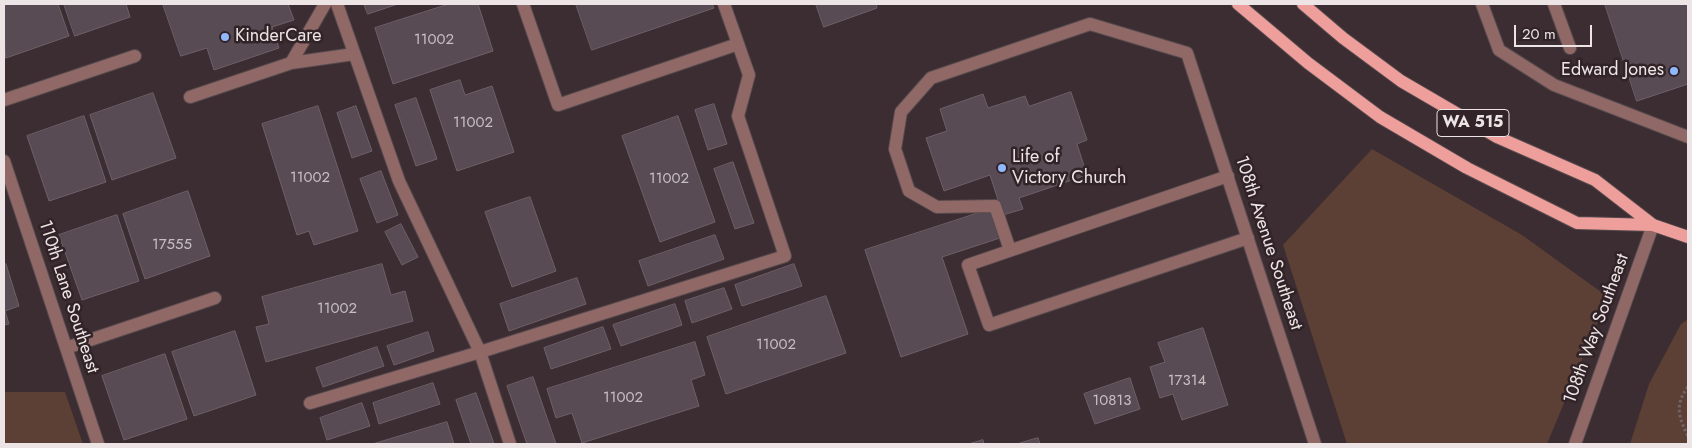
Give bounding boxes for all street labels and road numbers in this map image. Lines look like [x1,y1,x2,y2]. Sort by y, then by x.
road number: WA 515 [1437,110,1509,136]
street label: 108th Avenue Southeast [1230,153,1306,333]
street label: 110th Lane Southeast [33,218,103,376]
street label: 108th Way Southeast [1560,251,1634,407]

